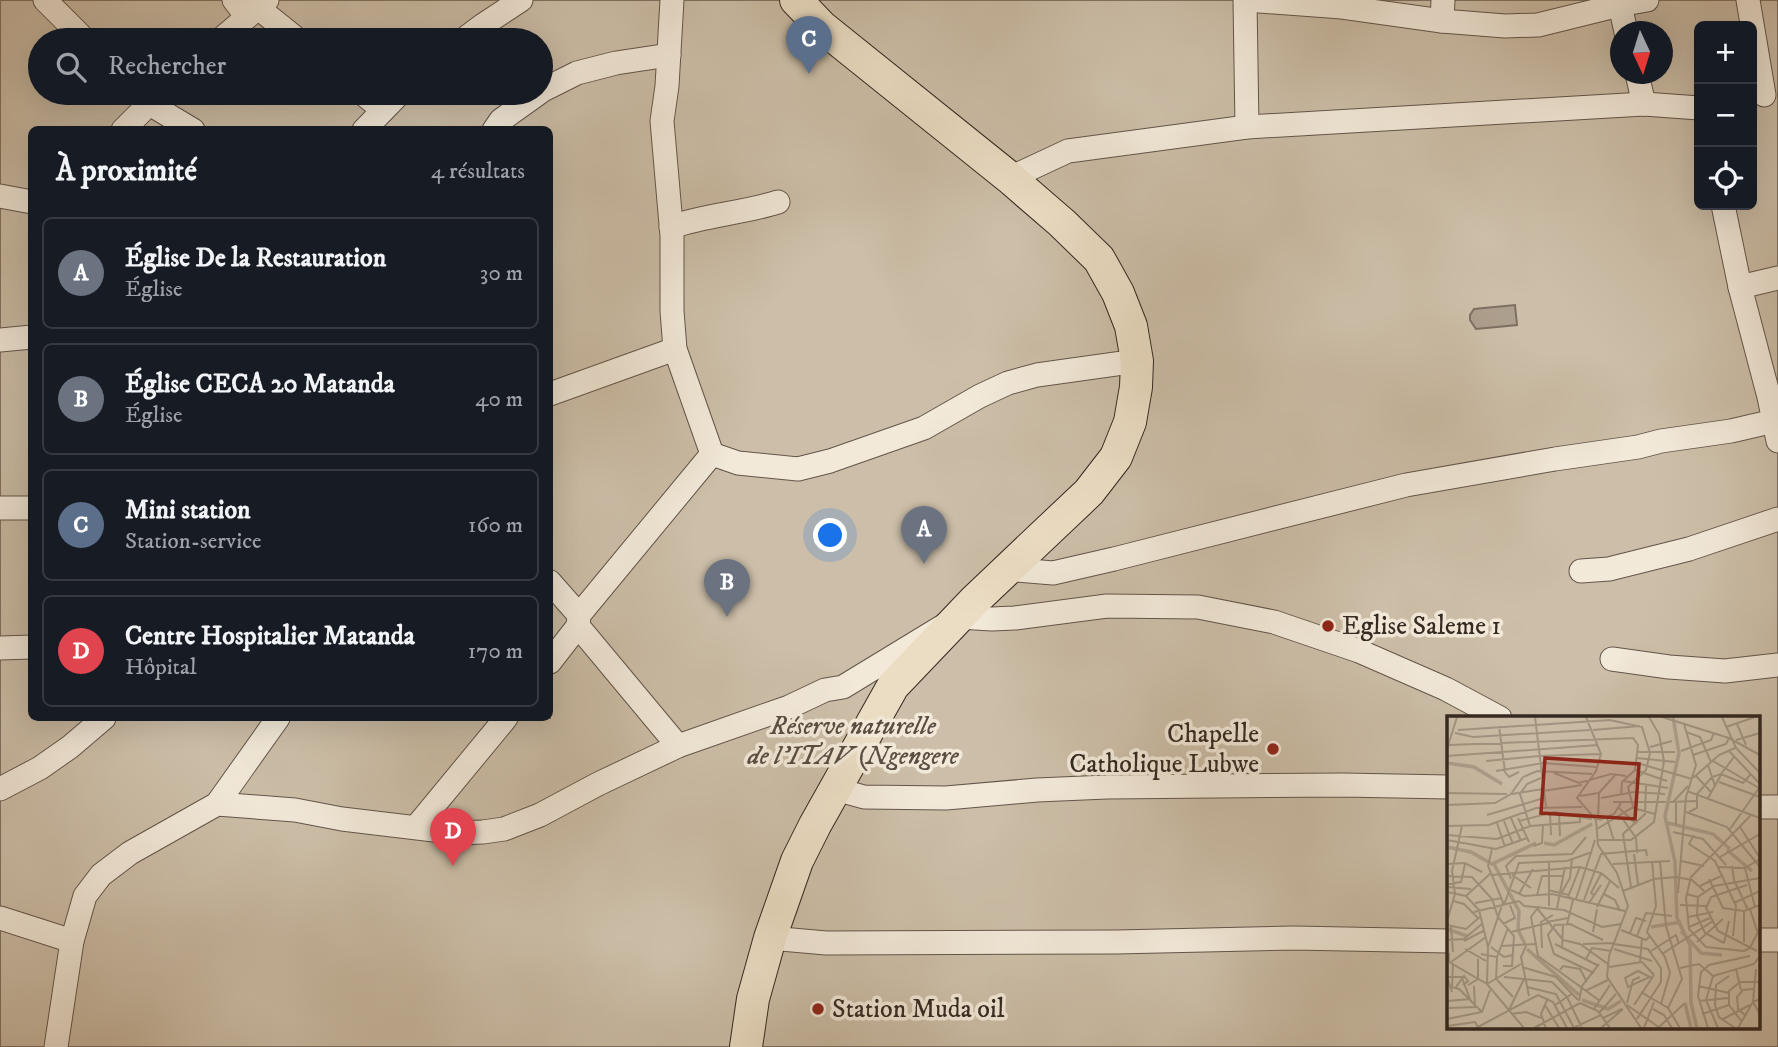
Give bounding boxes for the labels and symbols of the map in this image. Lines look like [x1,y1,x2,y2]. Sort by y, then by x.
pin: C [786,16,832,74]
north arrow [1610,21,1673,84]
pin: A [901,506,947,564]
your location [813,518,847,552]
pin: B [704,559,750,617]
place label: Eglise Saleme 1 [1342,610,1501,643]
marker: Eglise Saleme 1 [1320,618,1336,634]
park label: Réserve naturelle de l'ITAV (Ngengere [746,710,960,773]
inset map [1447,716,1760,1030]
place label: Chapelle Catholique Lubwe [1069,718,1259,781]
marker: Chapelle Catholique Lubwe [1265,741,1281,757]
pin: D [430,808,476,866]
place label: Station Muda oil [832,993,1005,1026]
marker: Station Muda oil [810,1001,826,1017]

